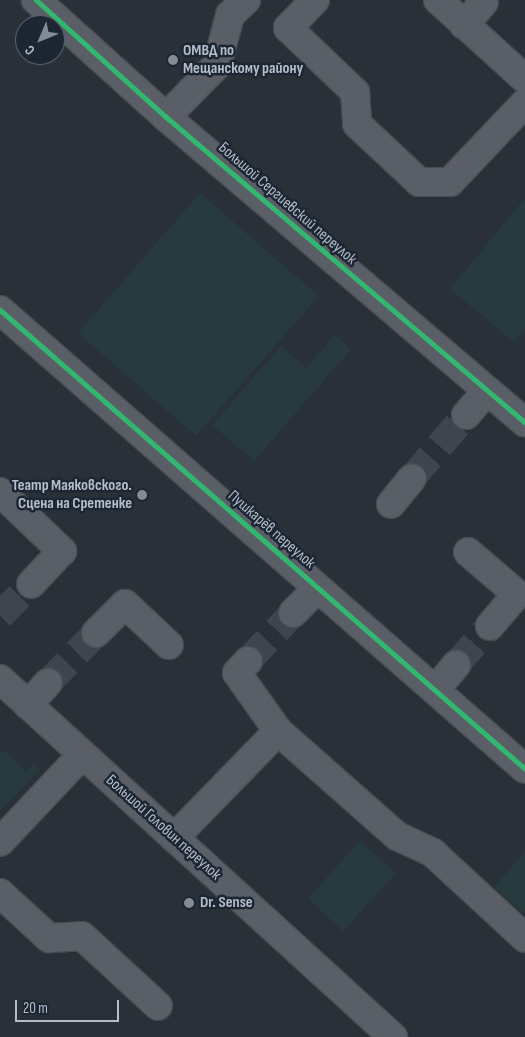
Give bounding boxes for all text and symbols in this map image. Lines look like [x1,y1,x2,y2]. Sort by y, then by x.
north arrow [15,15,65,65]
place label: ОМВД по Мещанскому району [183,41,303,79]
text: С [21,42,38,59]
marker: ОМВД по Мещанскому району [167,54,179,66]
street label: Большой Сергиевский переулок [214,139,360,269]
place label: Театр Маяковского. Сцена на Сретенке [12,476,132,514]
street label: Пушкарёв переулок [223,487,319,573]
marker: Театр Маяковского. Сцена на Сретенке [136,489,148,501]
street label: Большой Головин переулок [101,771,225,885]
place label: Dr. Sense [200,893,253,913]
marker: Dr. Sense [182,896,196,910]
scale bar [18,990,121,1022]
text: 20 m [23,999,48,1018]

